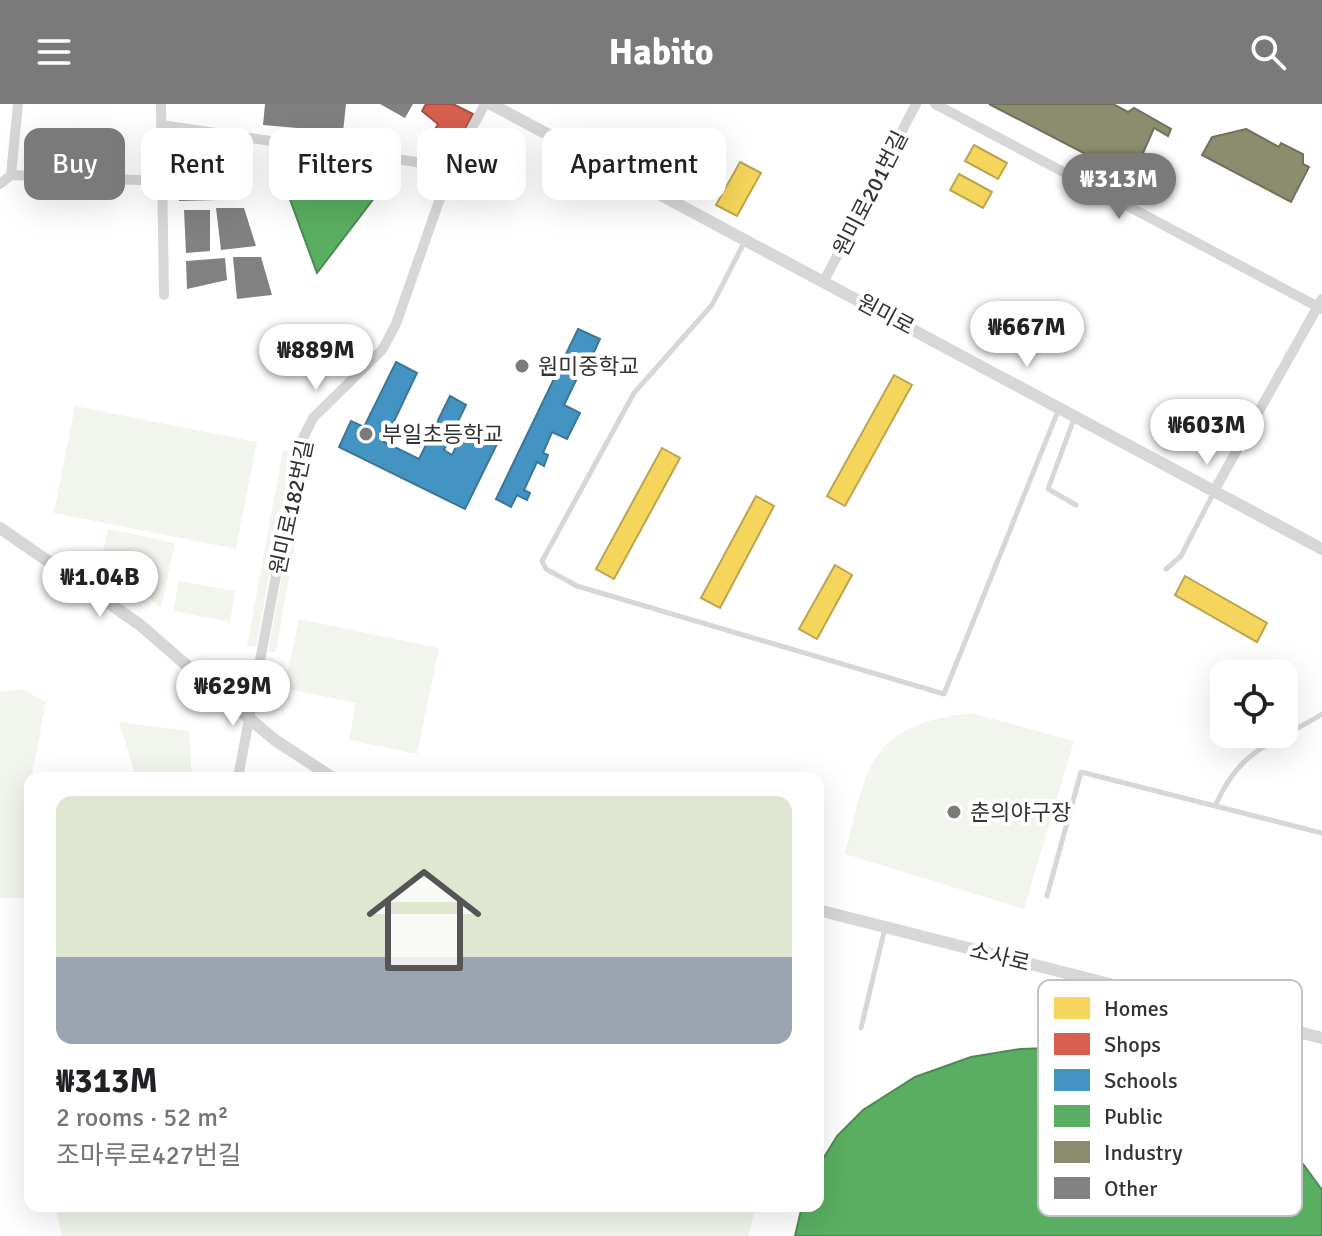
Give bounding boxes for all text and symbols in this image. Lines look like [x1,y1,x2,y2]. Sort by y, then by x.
icon: menu [32,30,76,74]
text: Habito [609,30,714,75]
icon: search [1246,30,1290,74]
street label: 원미로201번길 [827,126,914,260]
chip: Buy [24,128,125,200]
chip: Rent [141,128,253,200]
chip: Filters [269,128,401,200]
chip: New [417,128,526,200]
chip: Apartment [542,128,726,200]
pin: ₩313M [1063,153,1175,221]
text: ₩313M [1080,163,1158,195]
street label: 원미로 [853,288,919,341]
pin: ₩667M [971,301,1083,369]
text: ₩667M [988,311,1066,343]
pin: ₩889M [260,324,372,392]
text: ₩889M [277,334,355,366]
place label: 원미중학교 [538,353,639,380]
marker: 원미중학교 [513,357,531,375]
pin: ₩603M [1151,399,1263,467]
text: ₩603M [1168,409,1246,441]
place label: 부일초등학교 [382,421,503,448]
marker: 부일초등학교 [357,425,375,443]
street label: 원미로182번길 [264,437,319,577]
pin: ₩1.04B [35,551,165,619]
text: ₩1.04B [60,561,140,593]
pin: ₩629M [177,660,289,728]
map controls [1210,660,1298,748]
button: locate [1210,660,1298,748]
text: ₩629M [194,670,272,702]
place label: 춘의야구장 [970,799,1071,826]
marker: 춘의야구장 [945,803,963,821]
icon: home [352,848,496,992]
street label: 소사로 [967,936,1033,977]
legend [1038,980,1302,1216]
text: Homes [1104,995,1168,1022]
text: Shops [1104,1031,1161,1058]
text: ₩313M [56,1060,158,1102]
text: Schools [1104,1067,1178,1094]
text: 2 rooms · 52 m² [56,1102,229,1134]
text: Public [1104,1103,1163,1130]
text: Industry [1104,1139,1183,1166]
text: 조마루로427번길 [56,1140,242,1172]
text: Other [1104,1175,1157,1202]

